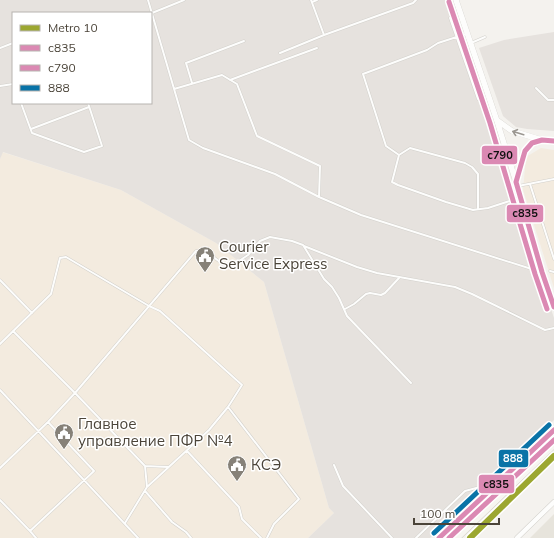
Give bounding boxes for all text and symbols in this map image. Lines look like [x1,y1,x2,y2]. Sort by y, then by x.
legend [12,12,152,104]
text: Metro 10 [48,20,98,35]
text: с835 [48,40,76,55]
text: с790 [48,60,76,75]
text: 888 [48,80,70,95]
one-way arrow [512,129,525,136]
line badge: с790 [481,145,518,165]
text: с790 [487,148,513,162]
line badge: с835 [506,204,544,223]
text: с835 [512,206,538,220]
place label: Courier Service Express [219,237,328,273]
public building icon: Courier Service Express [194,245,216,273]
place label: Главное управление ПФР №4 [78,414,232,450]
public building icon: Главное управление ПФР №4 [53,422,75,450]
line badge: 888 [498,449,529,468]
text: 888 [503,451,523,465]
public building icon: КСЭ [226,454,248,482]
place label: КСЭ [251,455,281,474]
line badge: с835 [478,474,515,494]
text: с835 [483,477,509,491]
scale bar [414,500,499,526]
text: 100 m [420,506,455,521]

